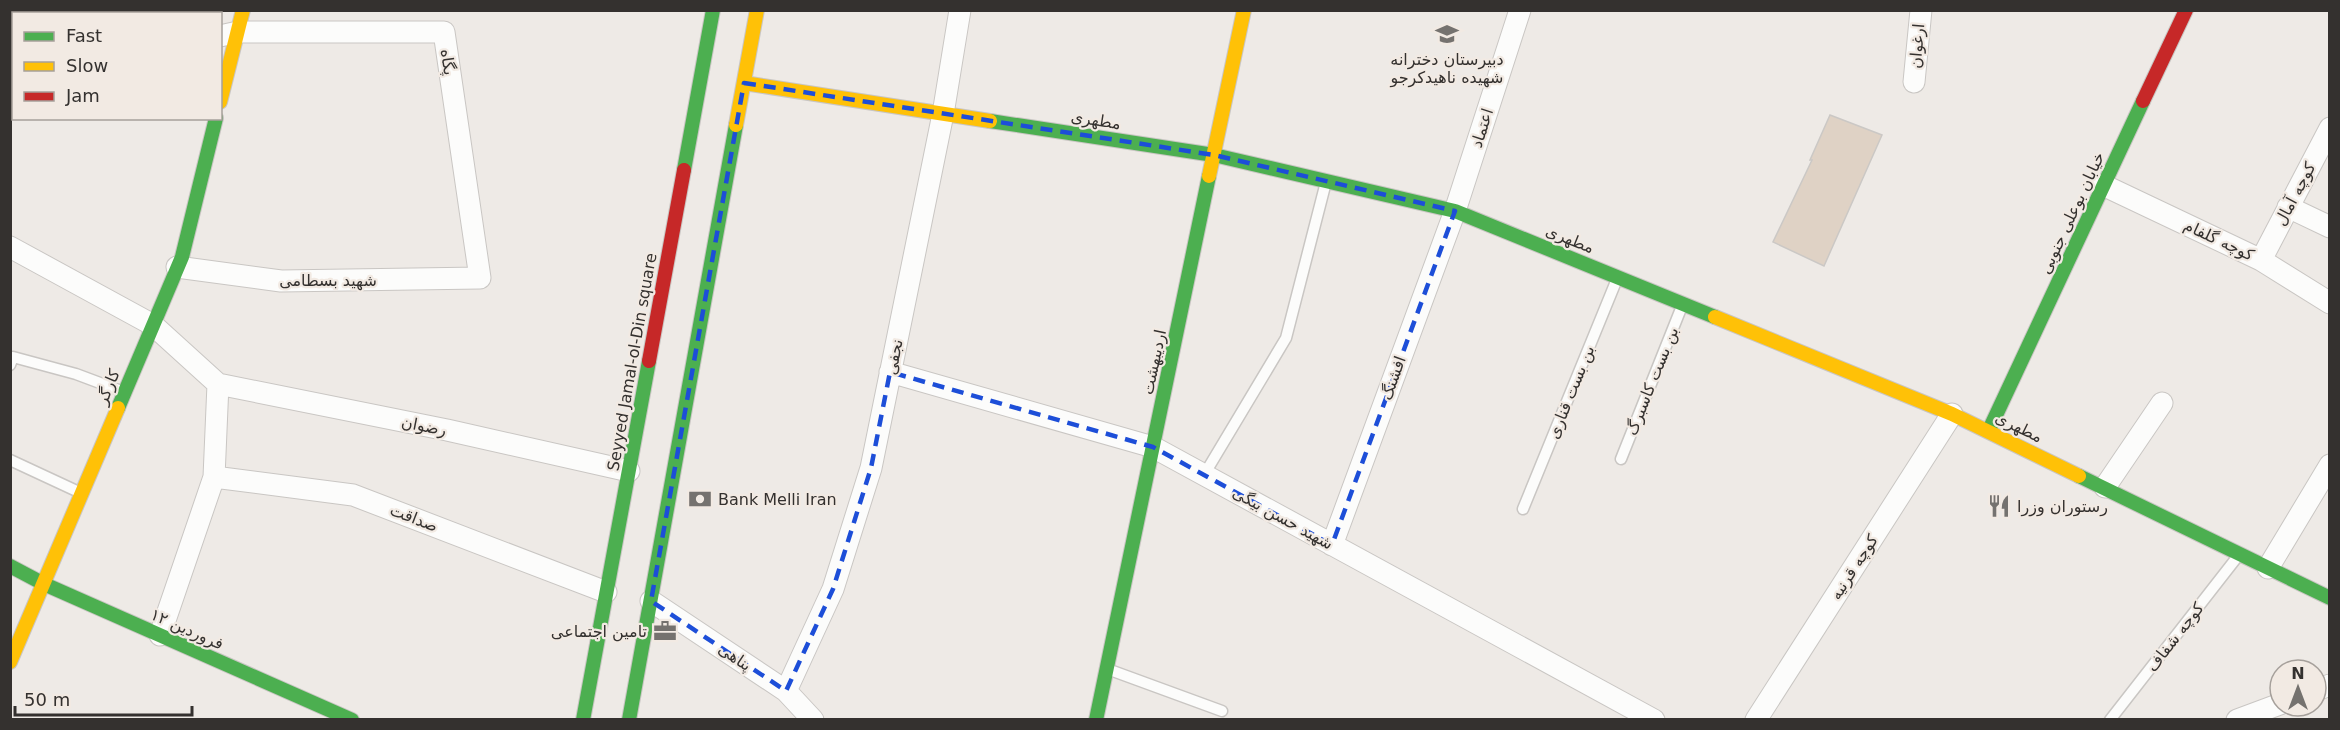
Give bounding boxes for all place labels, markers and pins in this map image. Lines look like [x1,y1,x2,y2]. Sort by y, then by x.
school or university icon: دبیرستان دخترانه شهیده ناهیدکرجو [1434,21,1460,47]
place label: دبیرستان دخترانه شهیده ناهیدکرجو [1389,50,1504,88]
bank icon: Bank Melli Iran [687,486,713,512]
place label: Bank Melli Iran [718,490,837,509]
restaurant icon: رستوران وزرا [1986,493,2012,519]
place label: رستوران وزرا [2017,497,2108,517]
office icon: تامین اجتماعی [652,618,678,644]
place label: تامین اجتماعی [551,622,647,642]

